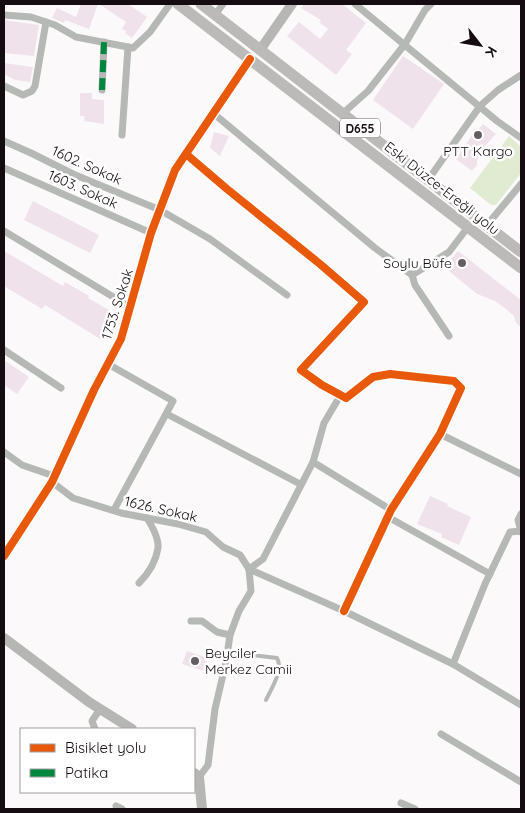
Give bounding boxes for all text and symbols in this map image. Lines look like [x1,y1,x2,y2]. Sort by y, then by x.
north arrow [455,20,505,70]
text: K [481,43,501,60]
road number: D655 [340,119,380,138]
marker: PTT Kargo [472,129,484,141]
street label: Eski Düzce-Ereğli yolu [381,137,503,239]
street label: 1602. Sokak [49,142,125,188]
place label: PTT Kargo [443,142,513,160]
street label: 1603. Sokak [45,166,121,212]
place label: Soylu Büfe [383,254,452,272]
marker: Soylu Büfe [456,257,468,269]
street label: 1753. Sokak [97,266,137,342]
street label: 1626. Sokak [123,492,199,526]
place label: Beyciler Merkez Camii [205,644,292,678]
marker: Beyciler Merkez Camii [189,655,201,667]
legend [20,728,195,793]
text: Bisiklet yolu [65,738,147,757]
text: Patika [65,763,108,782]

